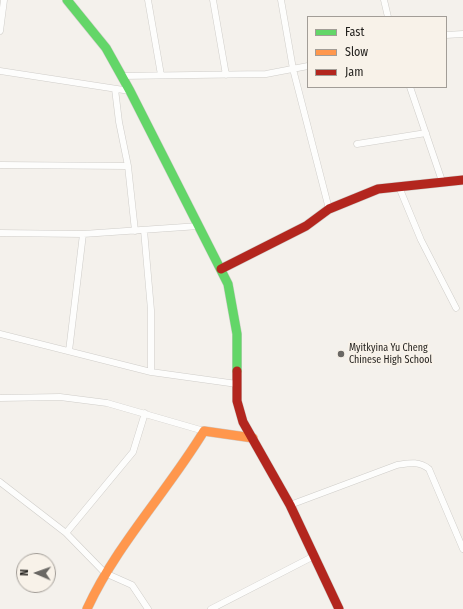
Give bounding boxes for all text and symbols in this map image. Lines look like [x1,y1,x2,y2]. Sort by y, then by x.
legend [307,16,447,88]
text: Fast [345,25,364,39]
text: Slow [345,45,368,59]
text: Jam [345,65,363,79]
place label: Myitkyina Yu Cheng Chinese High School [349,342,432,366]
marker: Myitkyina Yu Cheng Chinese High School [336,349,346,359]
north arrow [16,553,56,593]
text: N [18,569,31,576]

